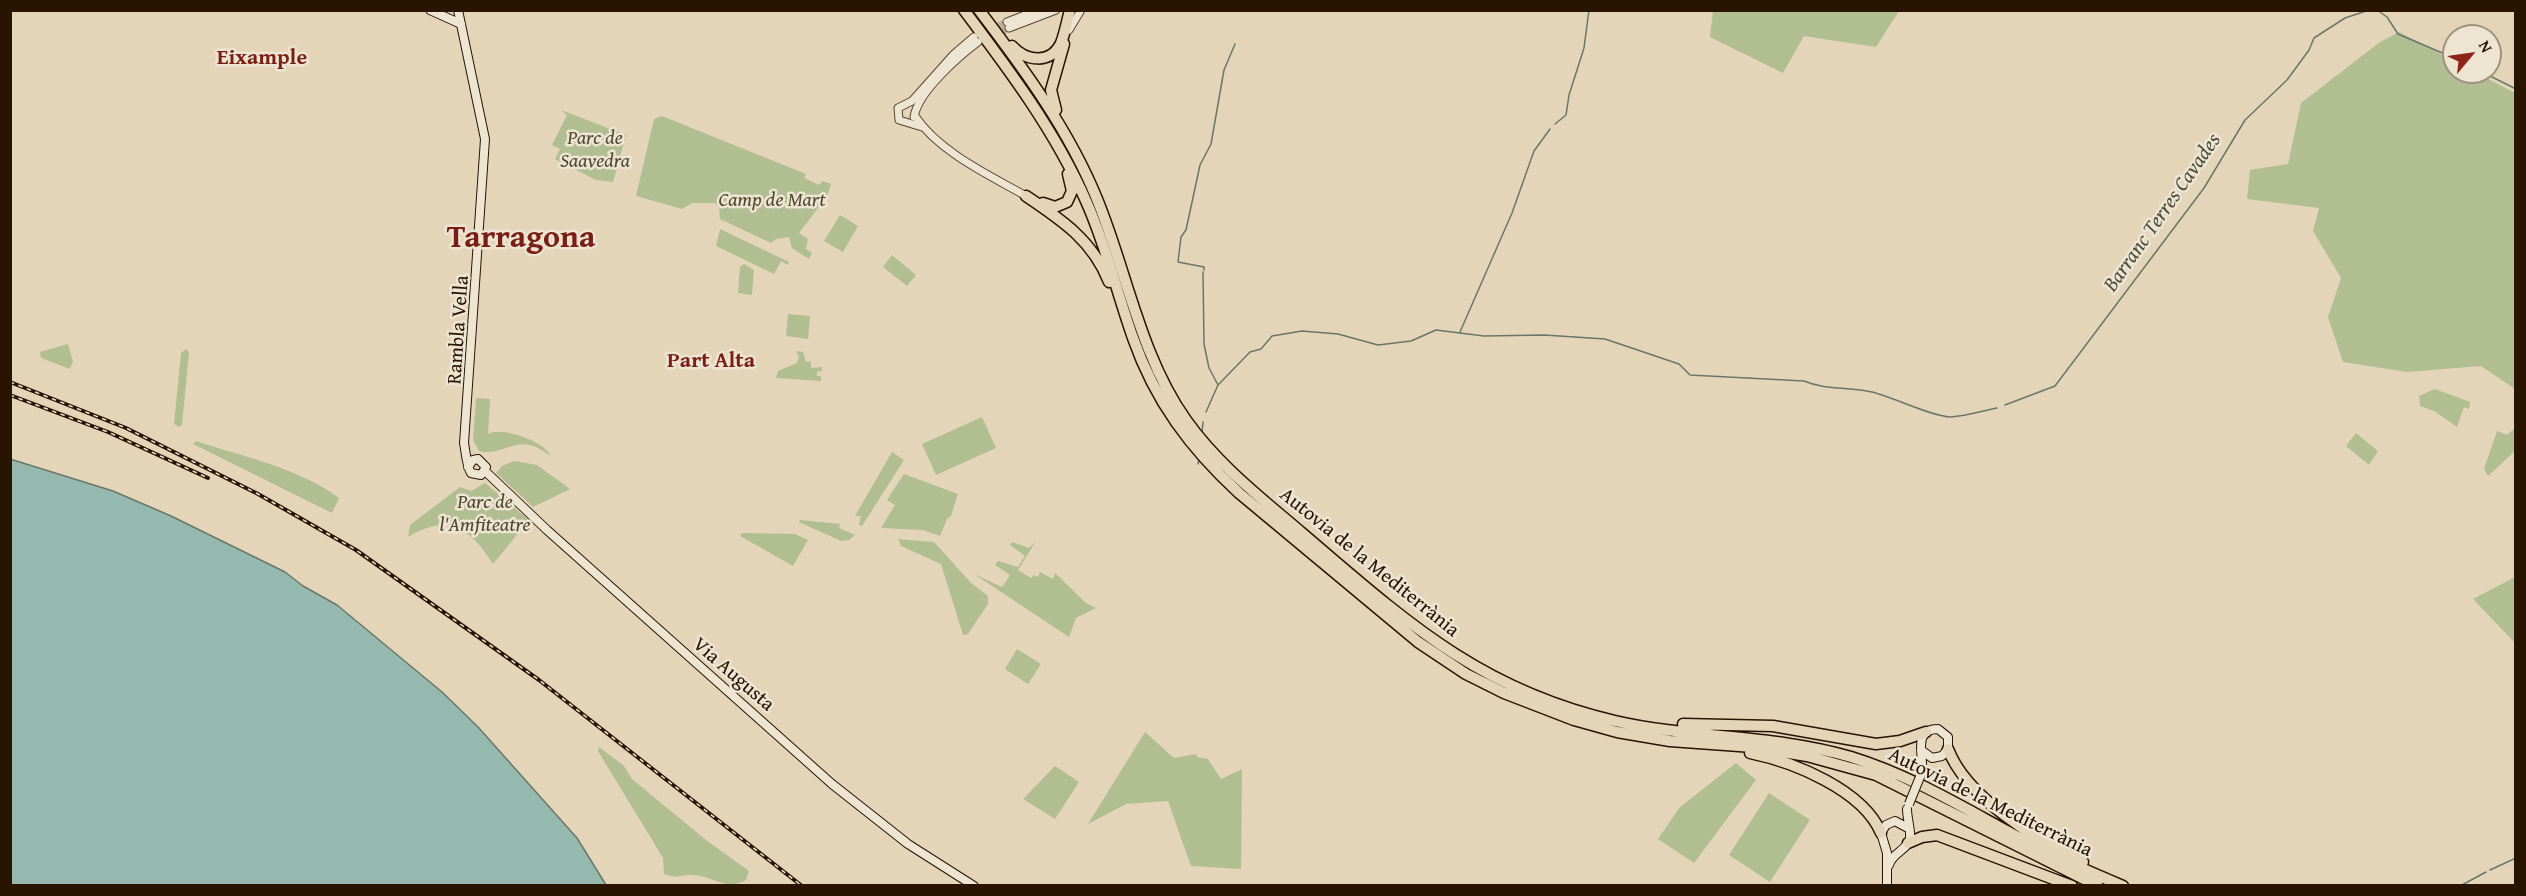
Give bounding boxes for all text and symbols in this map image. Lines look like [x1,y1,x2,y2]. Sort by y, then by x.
north arrow [2442,24,2502,84]
text: N [2473,36,2499,57]
district label: Eixample [217,45,307,71]
park label: Parc de Saavedra [560,127,630,174]
water label: Barranc Terres Cavades [2099,129,2227,297]
park label: Camp de Mart [718,189,826,213]
district label: Tarragona [447,220,595,258]
street label: Rambla Vella [443,275,475,385]
district label: Part Alta [667,348,755,374]
street label: Autovia de la Mediterrània [1274,483,1464,643]
park label: Parc de l'Amfiteatre [439,491,531,538]
street label: Via Augusta [687,633,779,717]
street label: Autovia de la Mediterrània [1884,743,2096,863]

